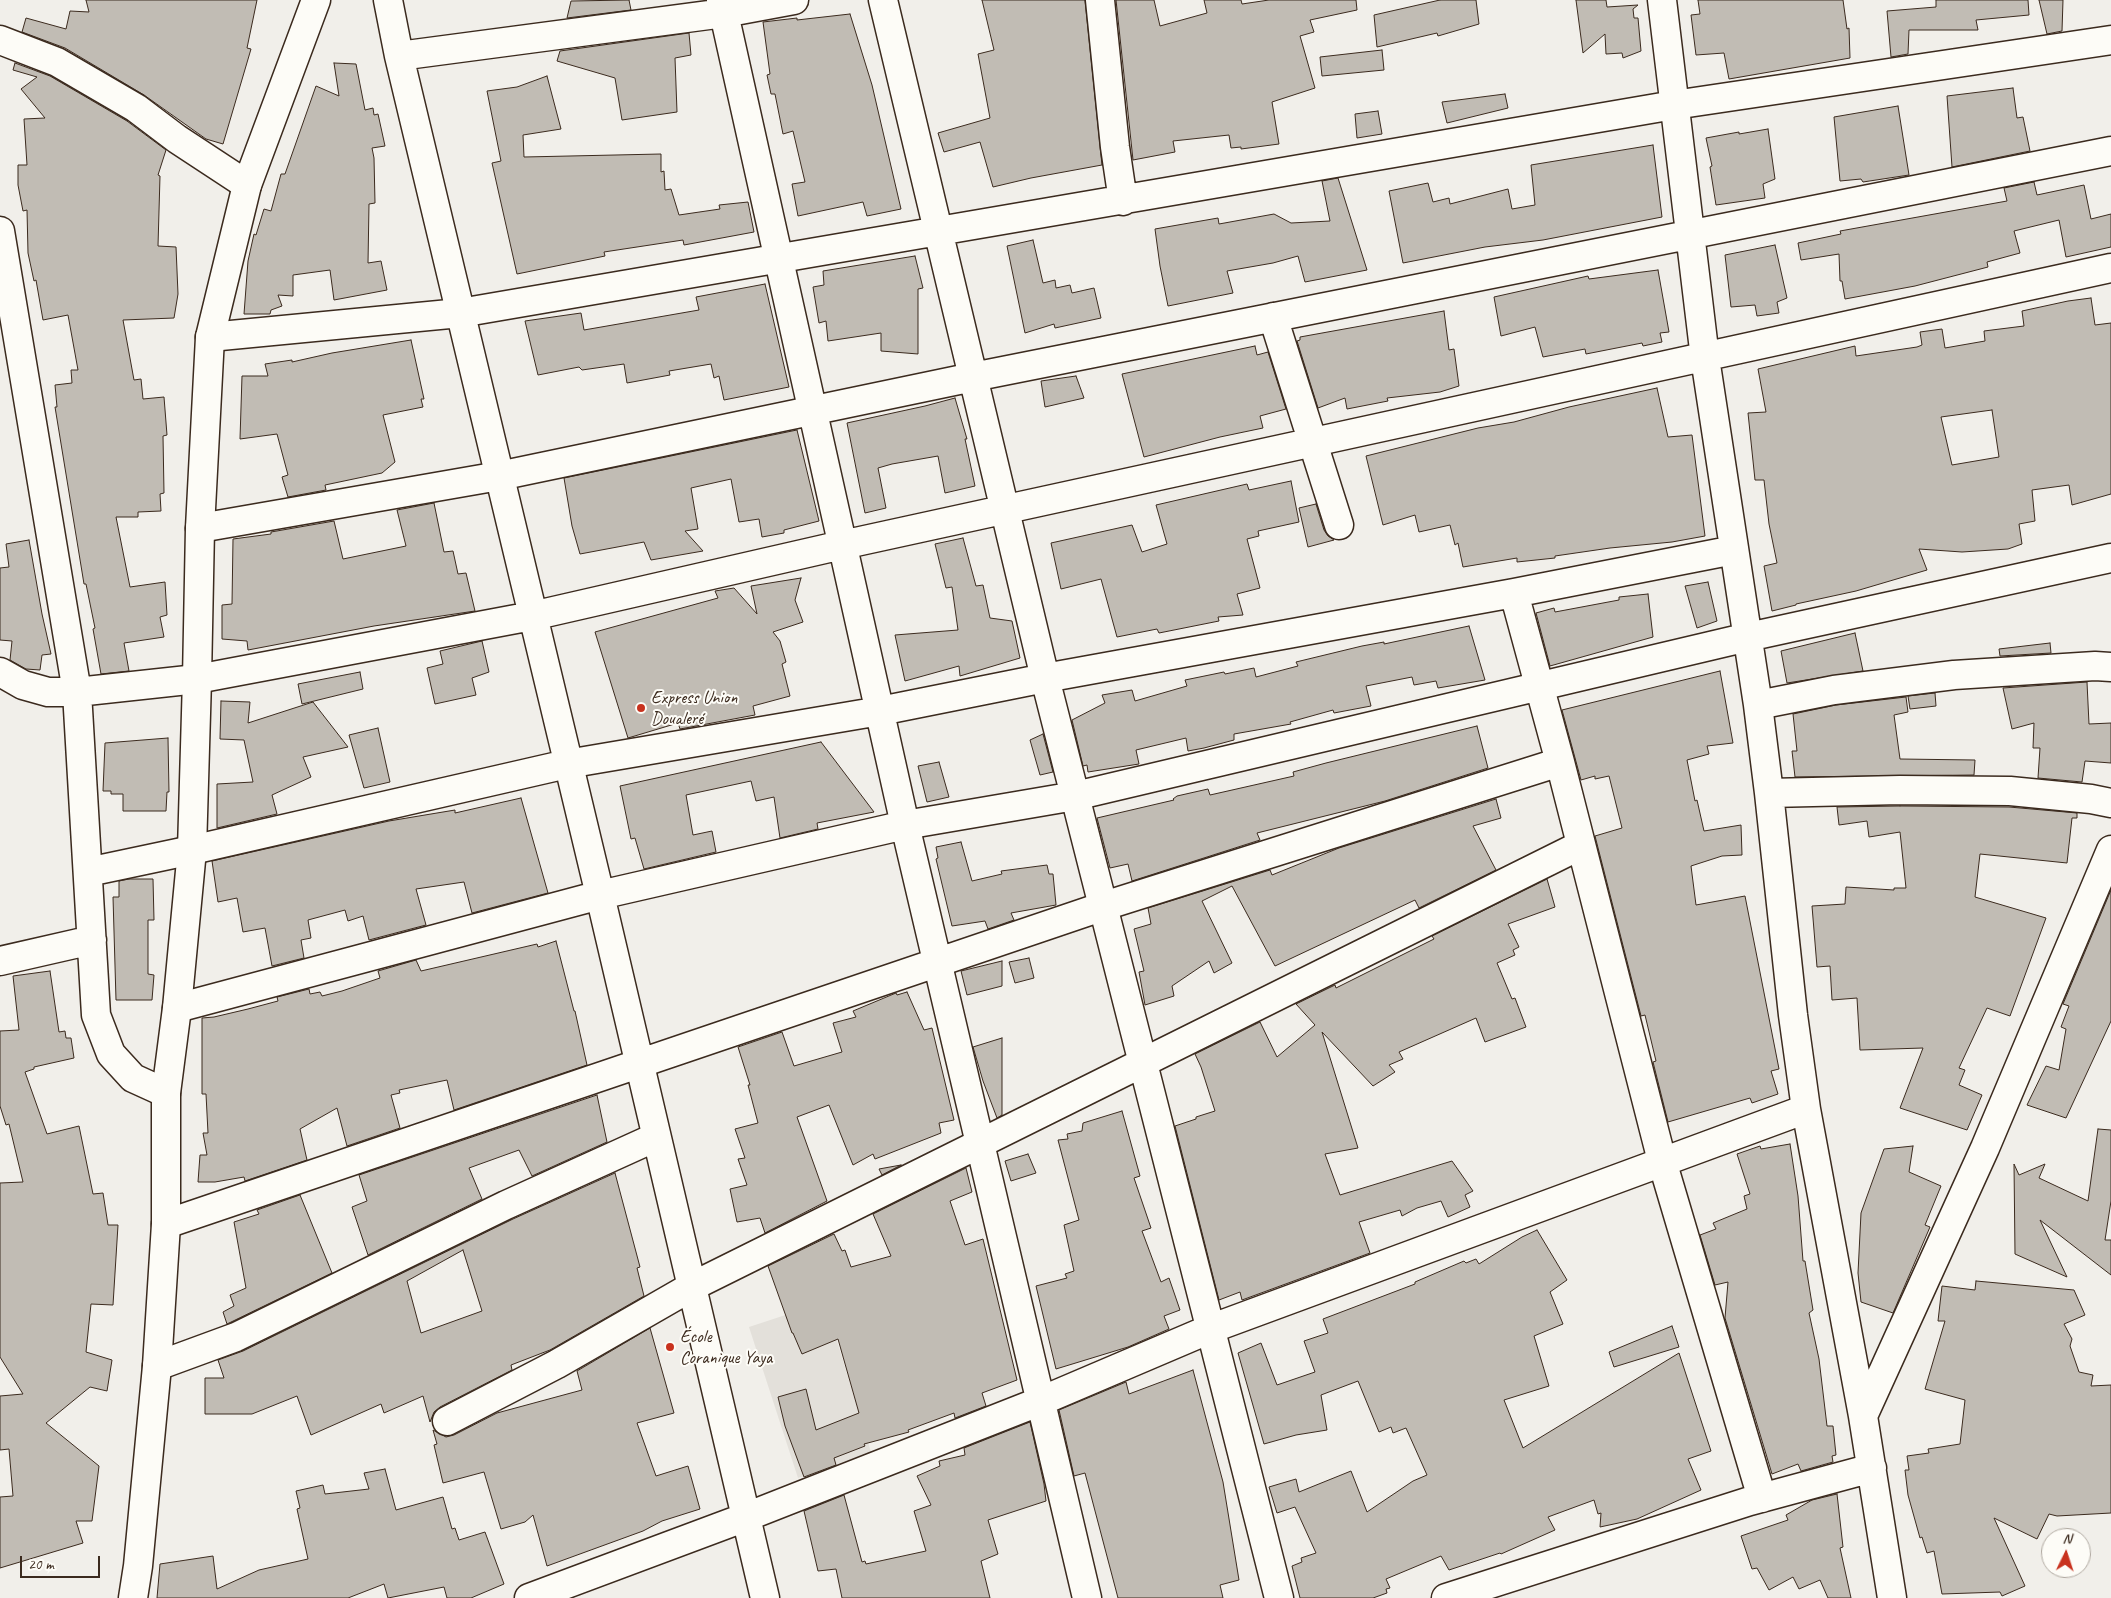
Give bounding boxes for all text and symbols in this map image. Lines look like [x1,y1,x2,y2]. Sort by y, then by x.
place label: Express Union Doualeré [651,687,737,730]
marker: Express Union Doualeré [635,702,647,714]
place label: École Coranique Yaya [680,1326,772,1368]
marker: École Coranique Yaya [664,1341,676,1353]
north arrow [2041,1528,2091,1578]
text: N [2062,1530,2072,1547]
scale bar [22,1546,102,1578]
text: 20 m [28,1555,54,1574]

